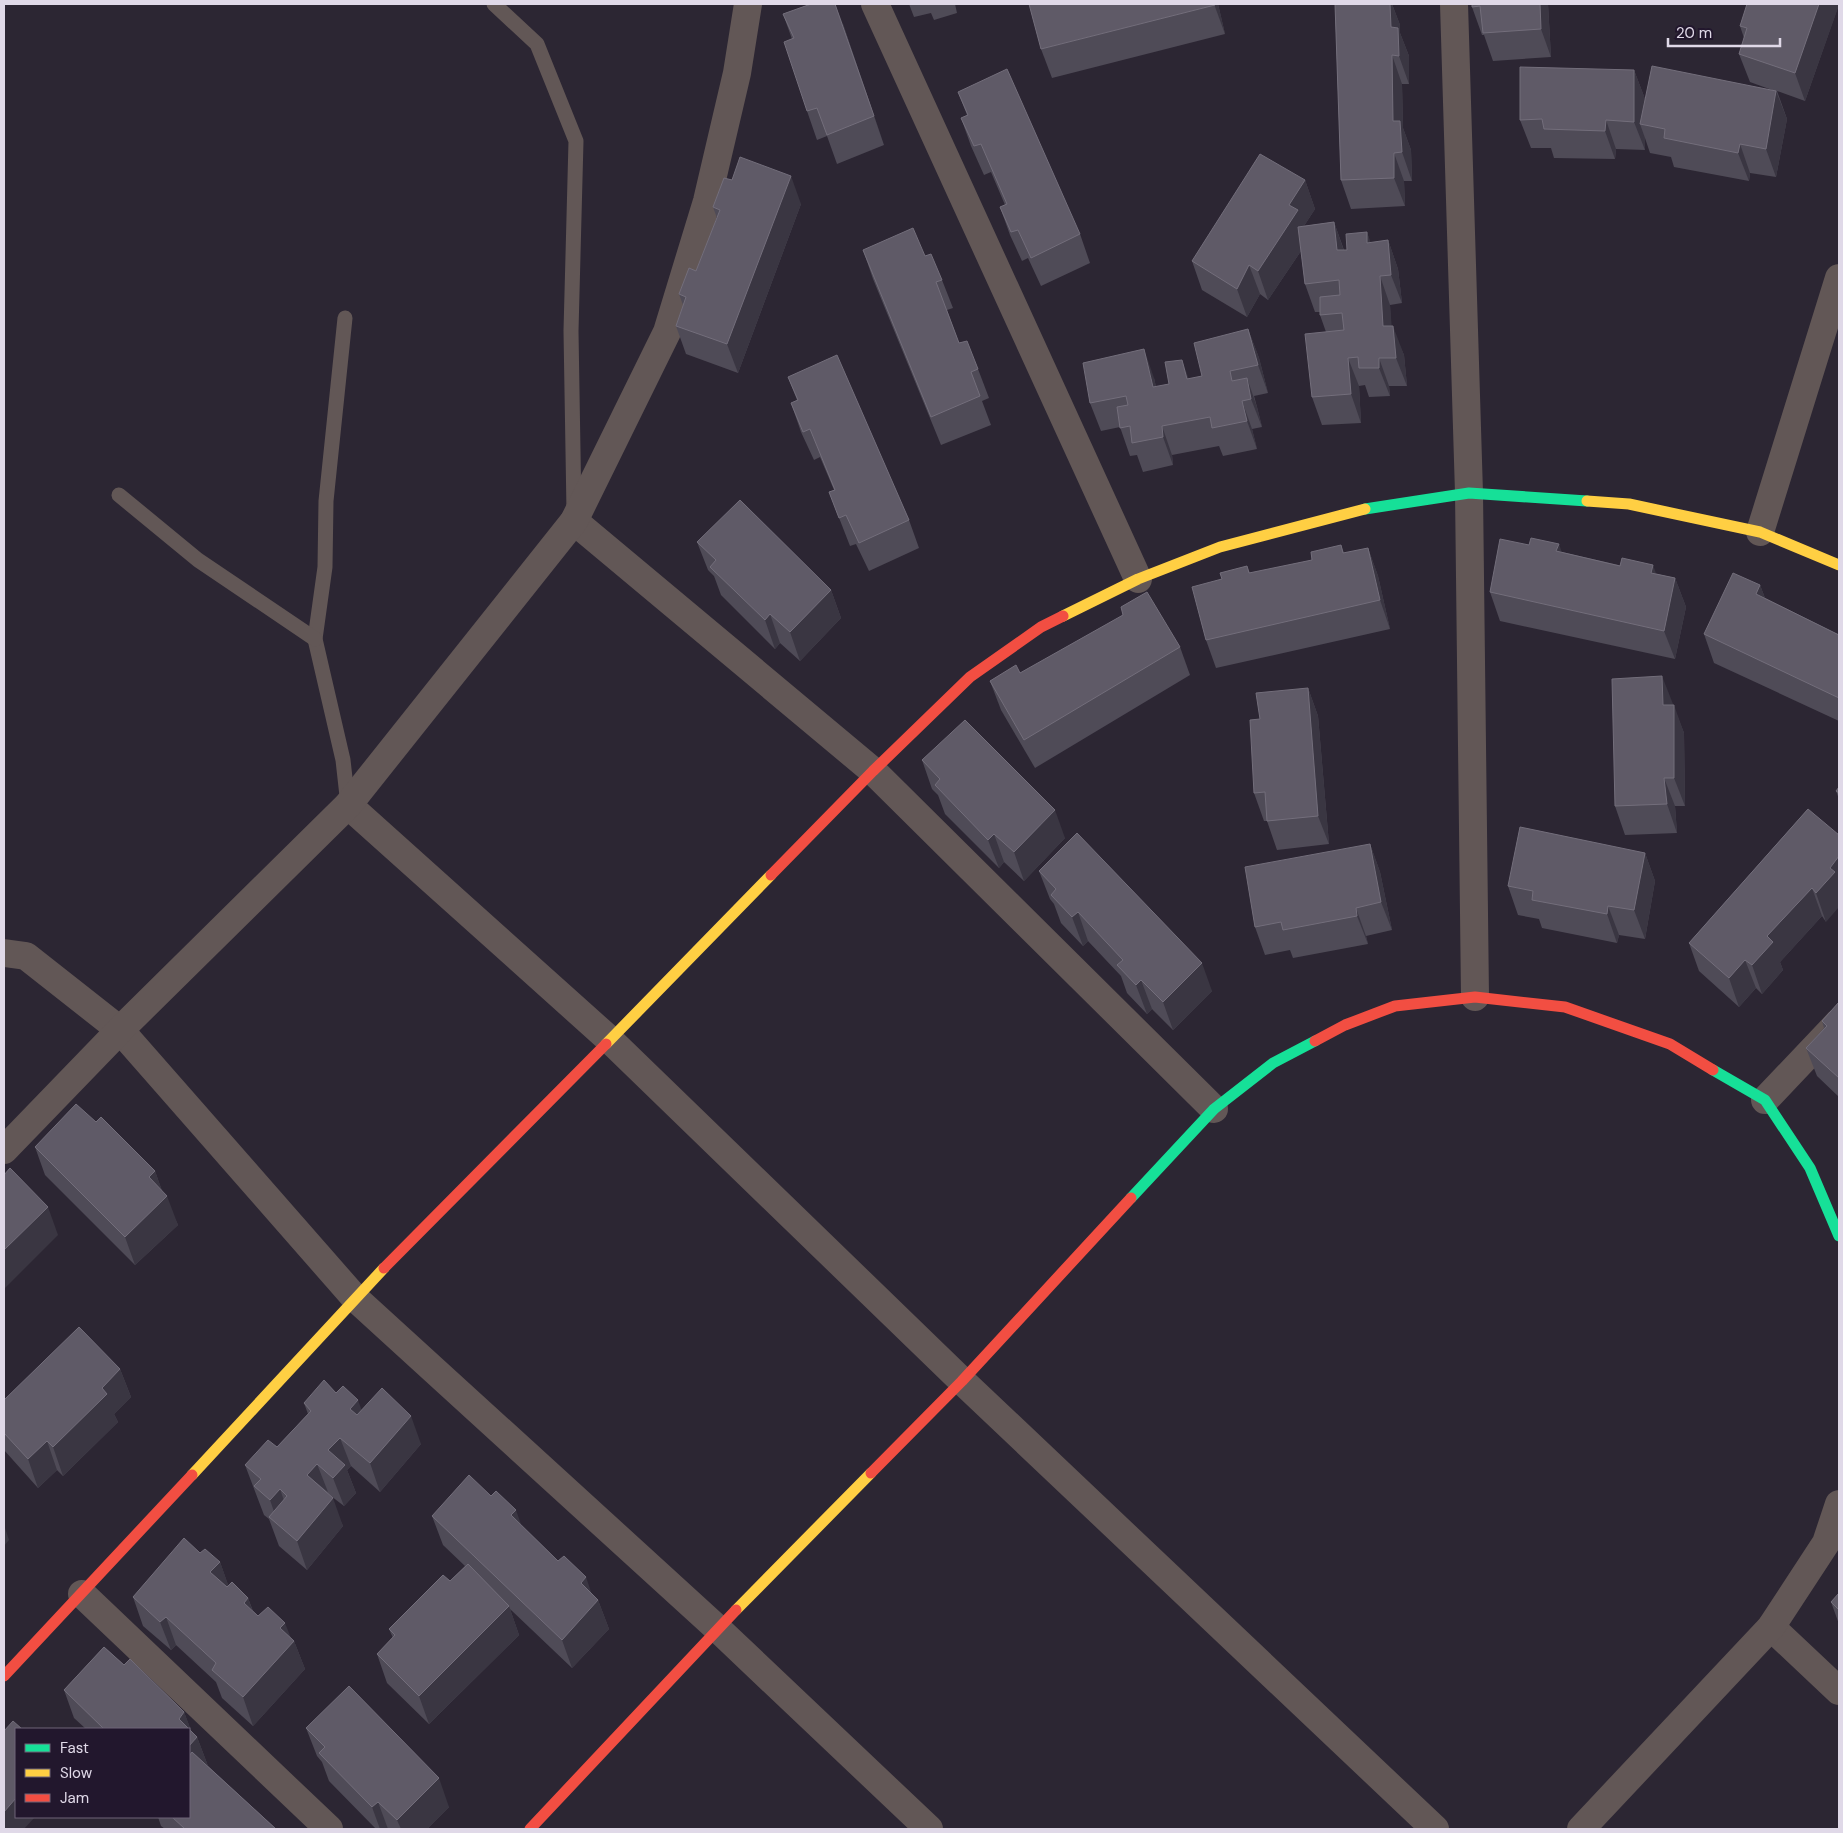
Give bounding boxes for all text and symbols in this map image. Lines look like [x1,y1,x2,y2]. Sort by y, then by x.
scale bar [1668,15,1780,47]
text: 20 m [1676,23,1712,43]
legend [15,1728,190,1818]
text: Fast [60,1738,89,1758]
text: Slow [60,1763,93,1783]
text: Jam [60,1788,89,1808]

